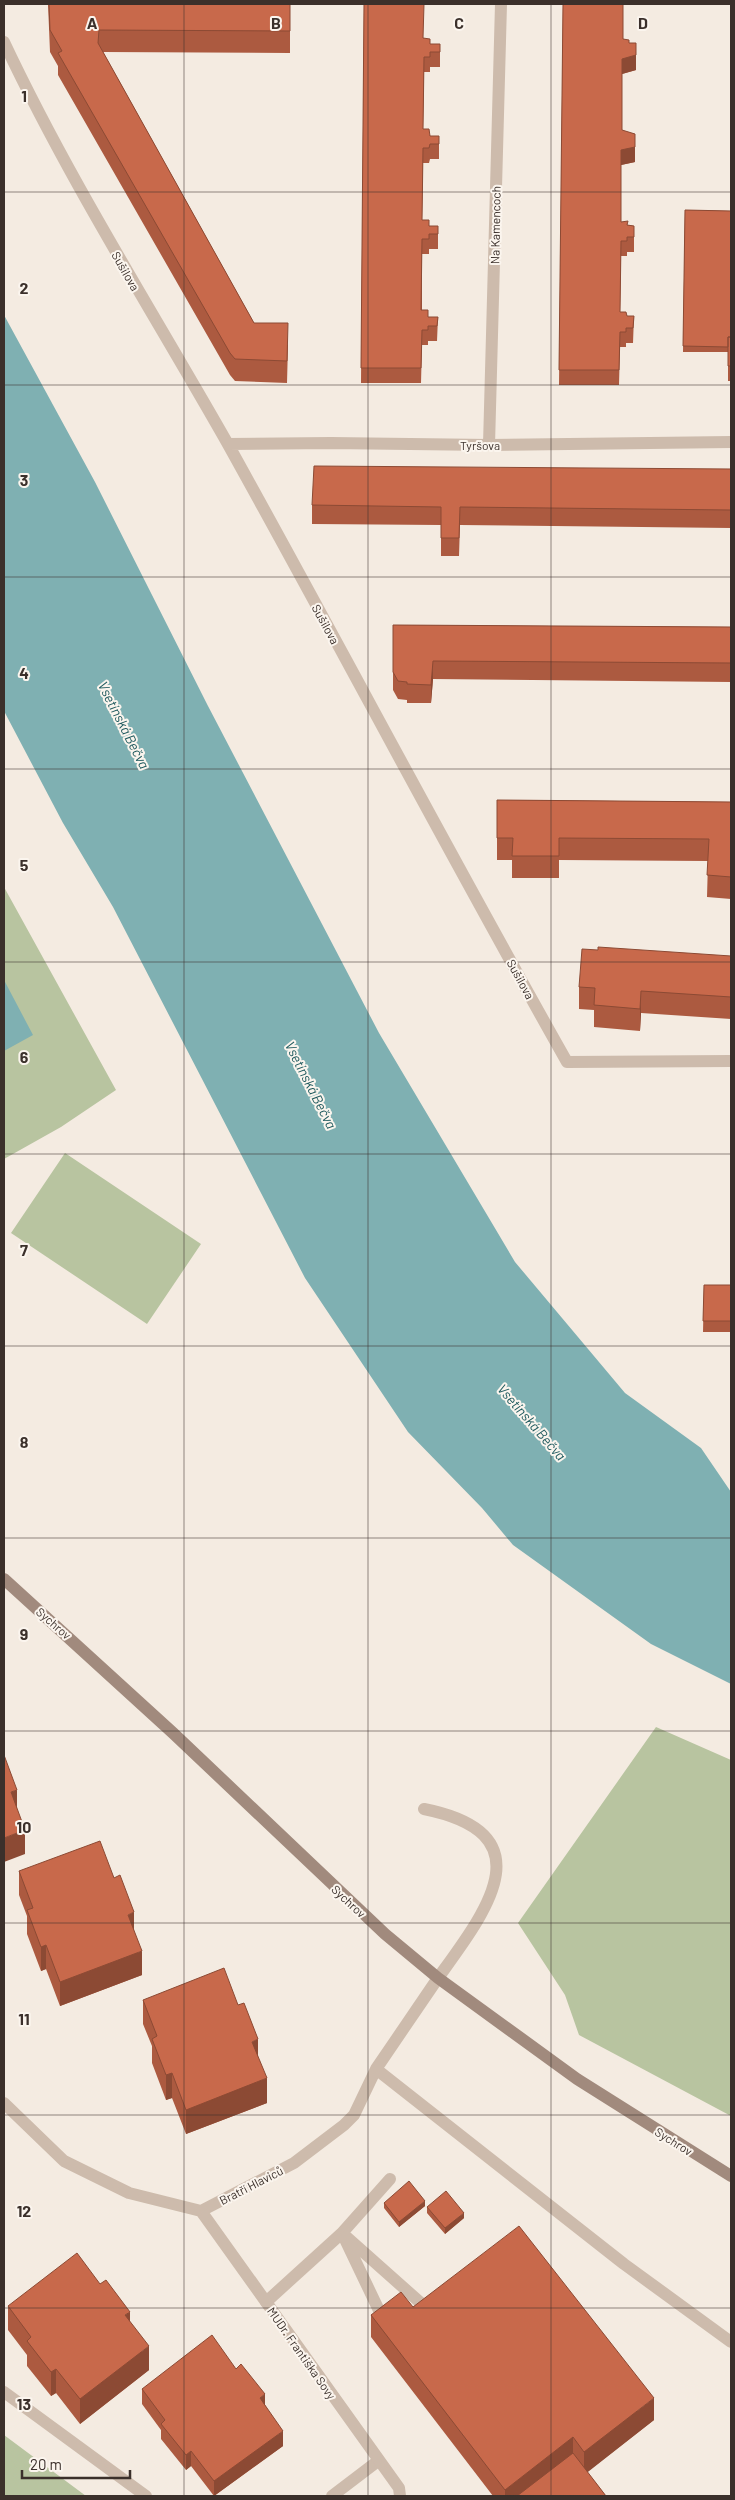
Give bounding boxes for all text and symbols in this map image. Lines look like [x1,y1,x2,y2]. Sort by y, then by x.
text: A [87,13,98,32]
text: B [271,13,281,32]
text: C [454,13,464,32]
text: D [638,13,648,32]
text: 1 [21,86,27,105]
street label: Na Kamencoch [487,186,503,264]
street label: Sušilova [109,249,143,293]
text: 2 [20,278,29,297]
street label: Tyršova [460,438,500,452]
text: 3 [20,470,28,489]
street label: Sušilova [309,602,343,646]
text: 4 [19,663,29,682]
water label: Vsetínská Bečva [95,679,153,771]
text: 5 [20,855,29,874]
street label: Sušilova [504,957,538,1001]
water label: Vsetínská Bečva [282,1039,340,1131]
text: 6 [20,1047,29,1066]
text: 7 [20,1240,28,1259]
water label: Vsetínská Bečva [494,1380,570,1464]
text: 8 [20,1432,29,1451]
street label: Sychrov [34,1604,74,1642]
text: 9 [20,1624,28,1643]
text: 10 [17,1817,31,1836]
street label: Sychrov [329,1882,369,1920]
text: 11 [18,2009,30,2028]
street label: Sychrov [653,2124,695,2158]
street label: Bratří Hlaviců [217,2163,285,2207]
text: 12 [17,2201,31,2220]
street label: MUDr. Františka Sovy [265,2304,339,2402]
text: 13 [17,2394,31,2413]
scale bar [22,2448,130,2480]
text: 20 m [30,2455,62,2473]

